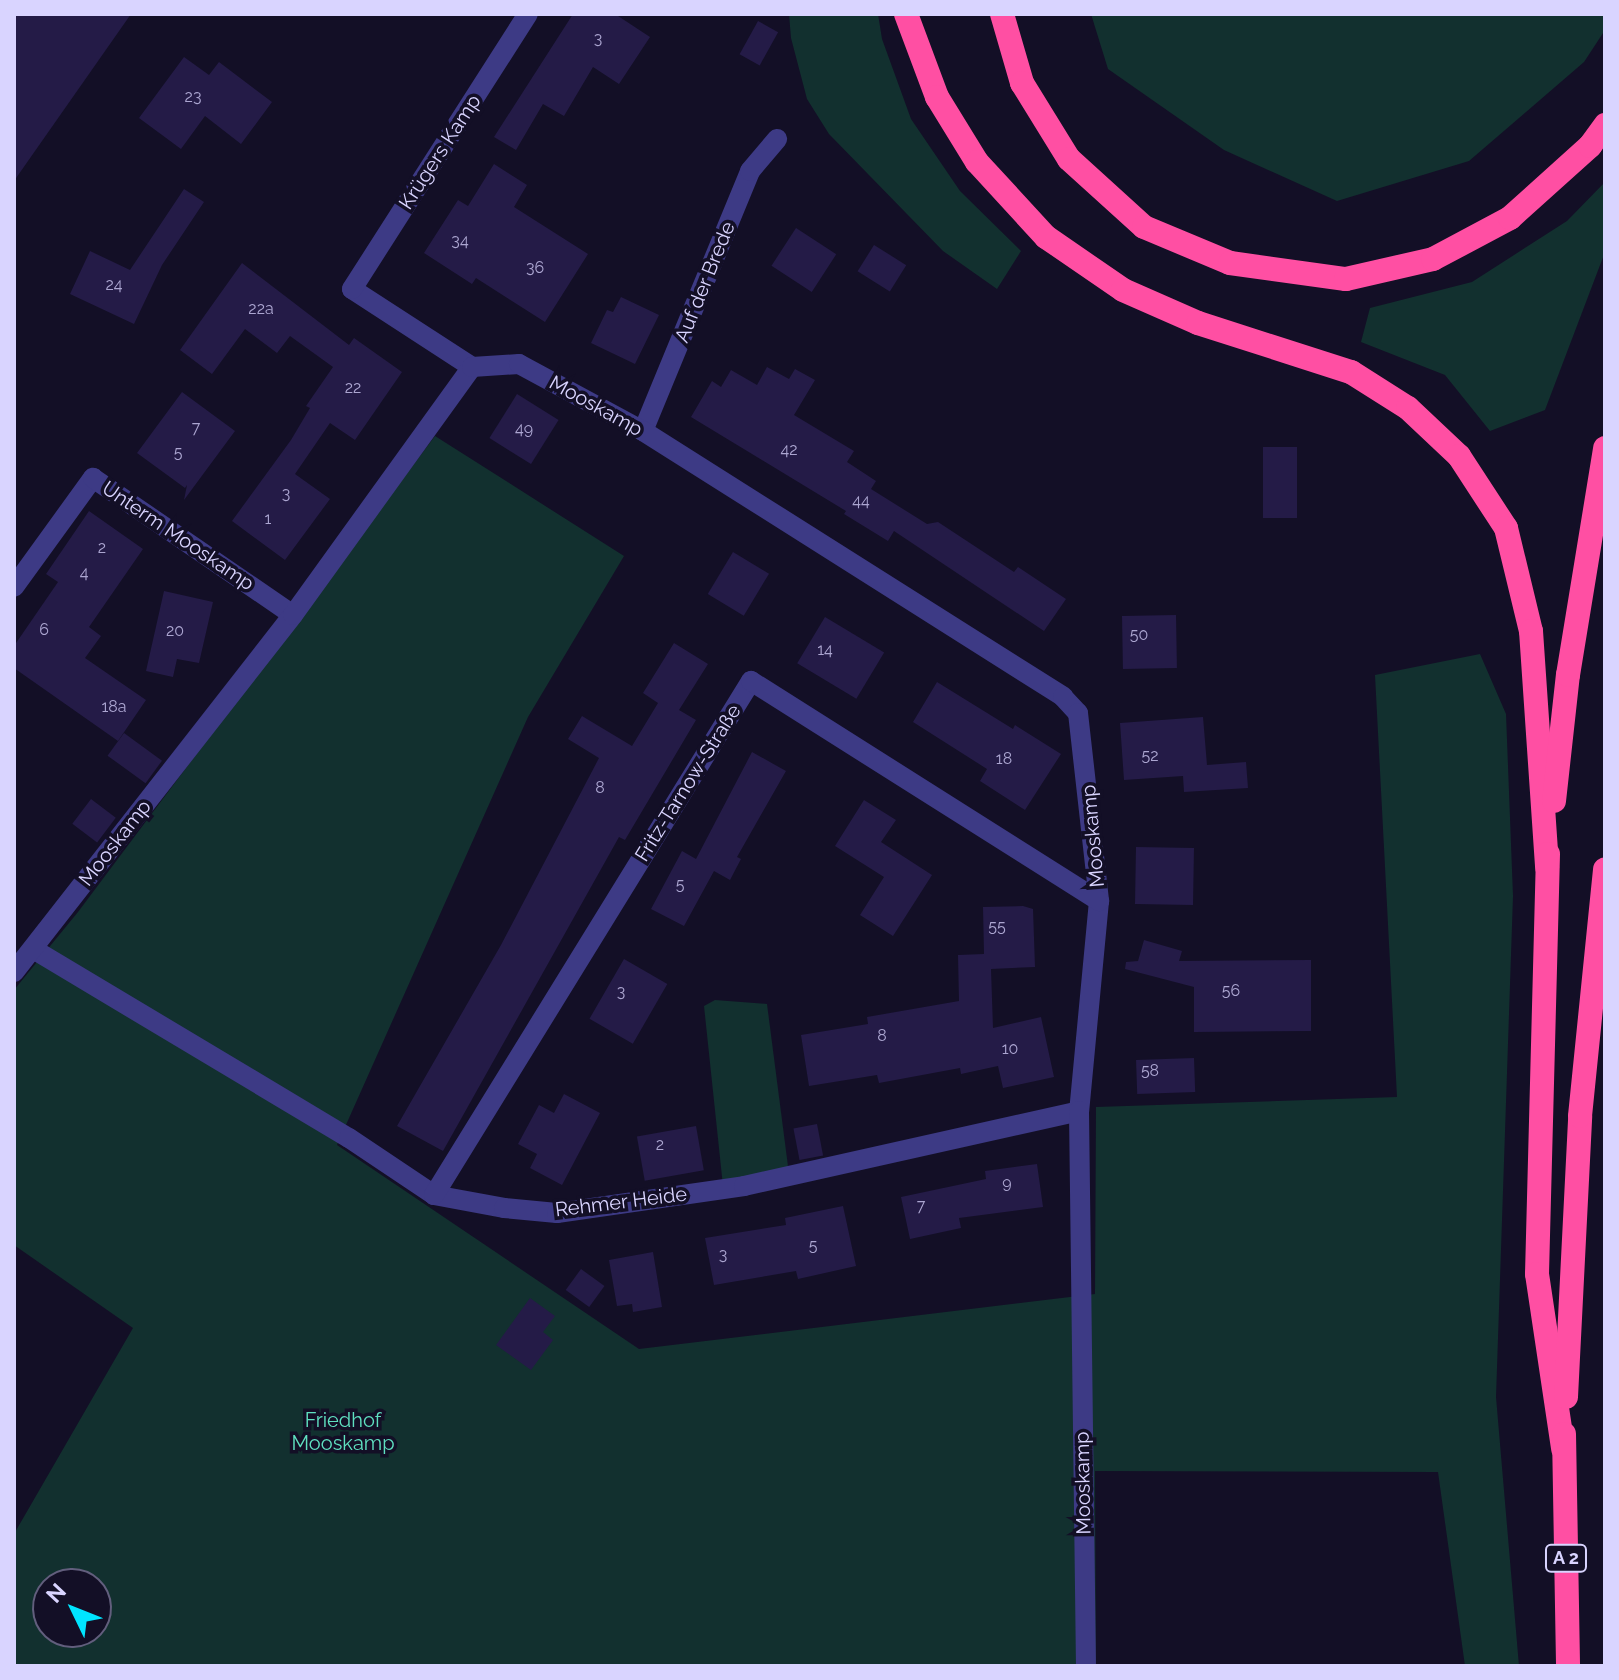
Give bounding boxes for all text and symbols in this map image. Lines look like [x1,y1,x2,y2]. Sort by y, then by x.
house number: 3 [594,29,602,49]
house number: 23 [185,87,201,107]
street label: Krügers Kamp [394,90,486,214]
street label: Auf der Brede [670,218,740,346]
house number: 34 [451,231,469,251]
house number: 36 [526,258,544,278]
house number: 24 [105,275,123,295]
house number: 22a [248,299,274,319]
street label: Mooskamp [545,371,647,441]
house number: 22 [345,378,361,398]
house number: 7 [192,418,200,438]
house number: 49 [515,419,533,439]
house number: 42 [780,440,798,460]
house number: 5 [174,443,182,463]
street label: Unterm Mooskamp [97,476,259,596]
house number: 3 [282,484,290,504]
house number: 44 [852,491,870,511]
house number: 1 [265,509,271,529]
house number: 2 [98,538,106,558]
house number: 4 [80,563,88,583]
house number: 6 [39,620,49,640]
house number: 20 [166,621,184,641]
house number: 50 [1130,625,1148,645]
house number: 14 [817,640,833,660]
house number: 18a [101,697,127,717]
street label: Fritz-Tarnow-Straße [630,700,746,866]
house number: 52 [1141,746,1159,766]
house number: 18 [996,749,1012,769]
house number: 8 [595,778,605,798]
street label: Mooskamp [1077,784,1109,888]
street label: Mooskamp [74,795,156,891]
house number: 5 [676,875,684,895]
house number: 55 [988,917,1006,937]
house number: 56 [1222,981,1240,1001]
house number: 3 [617,982,625,1002]
house number: 8 [877,1026,887,1046]
house number: 10 [1002,1039,1018,1059]
house number: 58 [1141,1061,1159,1081]
house number: 2 [656,1135,664,1155]
house number: 9 [1002,1173,1012,1193]
street label: Rehmer Heide [553,1182,689,1222]
house number: 7 [917,1196,925,1216]
house number: 5 [809,1236,817,1256]
house number: 3 [719,1245,727,1265]
park label: Friedhof Mooskamp [291,1409,395,1456]
street label: Mooskamp [1070,1431,1096,1535]
road number: A 2 [1544,1544,1588,1572]
north arrow [32,1568,112,1648]
text: N [41,1578,71,1608]

